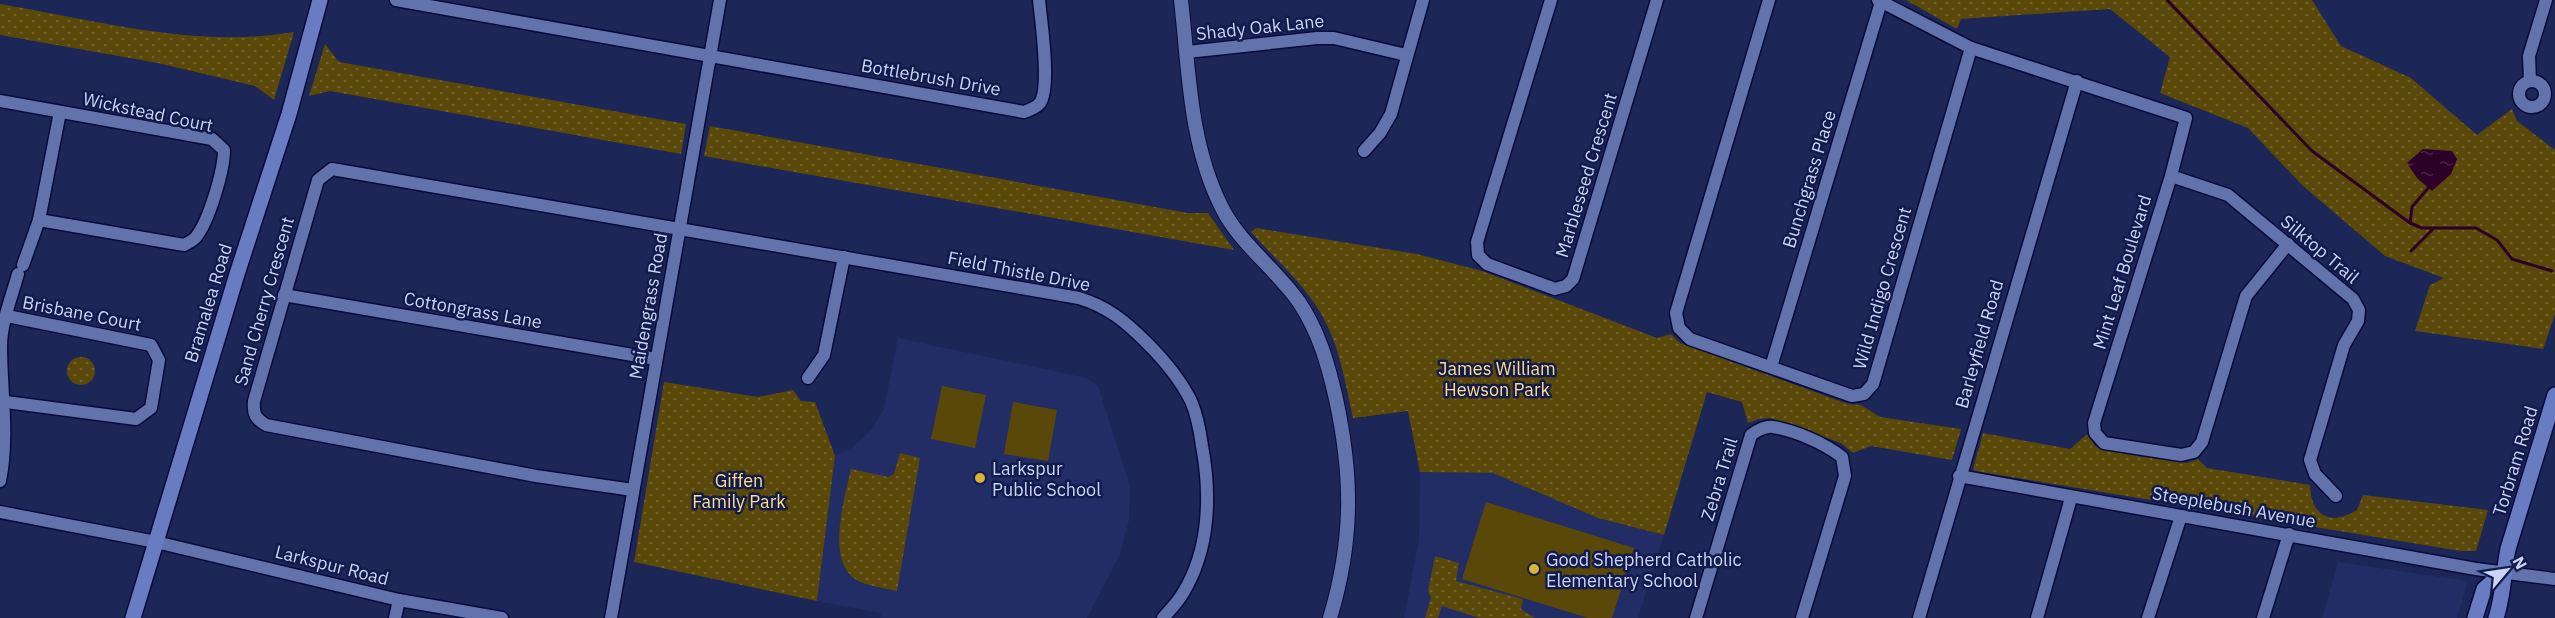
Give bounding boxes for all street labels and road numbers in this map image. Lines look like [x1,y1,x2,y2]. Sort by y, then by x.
street label: Shady Oak Lane [1195,9,1325,45]
street label: Bottlebrush Drive [859,53,1003,101]
street label: Wickstead Court [81,87,215,137]
street label: Marbleseed Crescent [1550,90,1622,260]
street label: Bunchgrass Place [1777,107,1841,251]
street label: Mint Leaf Boulevard [2088,192,2156,352]
street label: Wild Indigo Crescent [1848,204,1916,372]
street label: Silktop Trail [2276,210,2364,288]
street label: Sand Cherry Crescent [229,214,299,388]
street label: Maidengrass Road [624,231,672,381]
street label: Bramalea Road [179,241,237,365]
street label: Field Thistle Drive [946,246,1092,296]
street label: Barleyfield Road [1950,277,2008,411]
street label: Cottongrass Lane [402,287,544,334]
street label: Brisbane Court [21,290,143,336]
street label: Torbram Road [2487,403,2543,519]
street label: Zebra Trail [1695,434,1743,524]
street label: Steeplebush Avenue [2150,481,2318,533]
street label: Larkspur Road [273,540,391,590]

